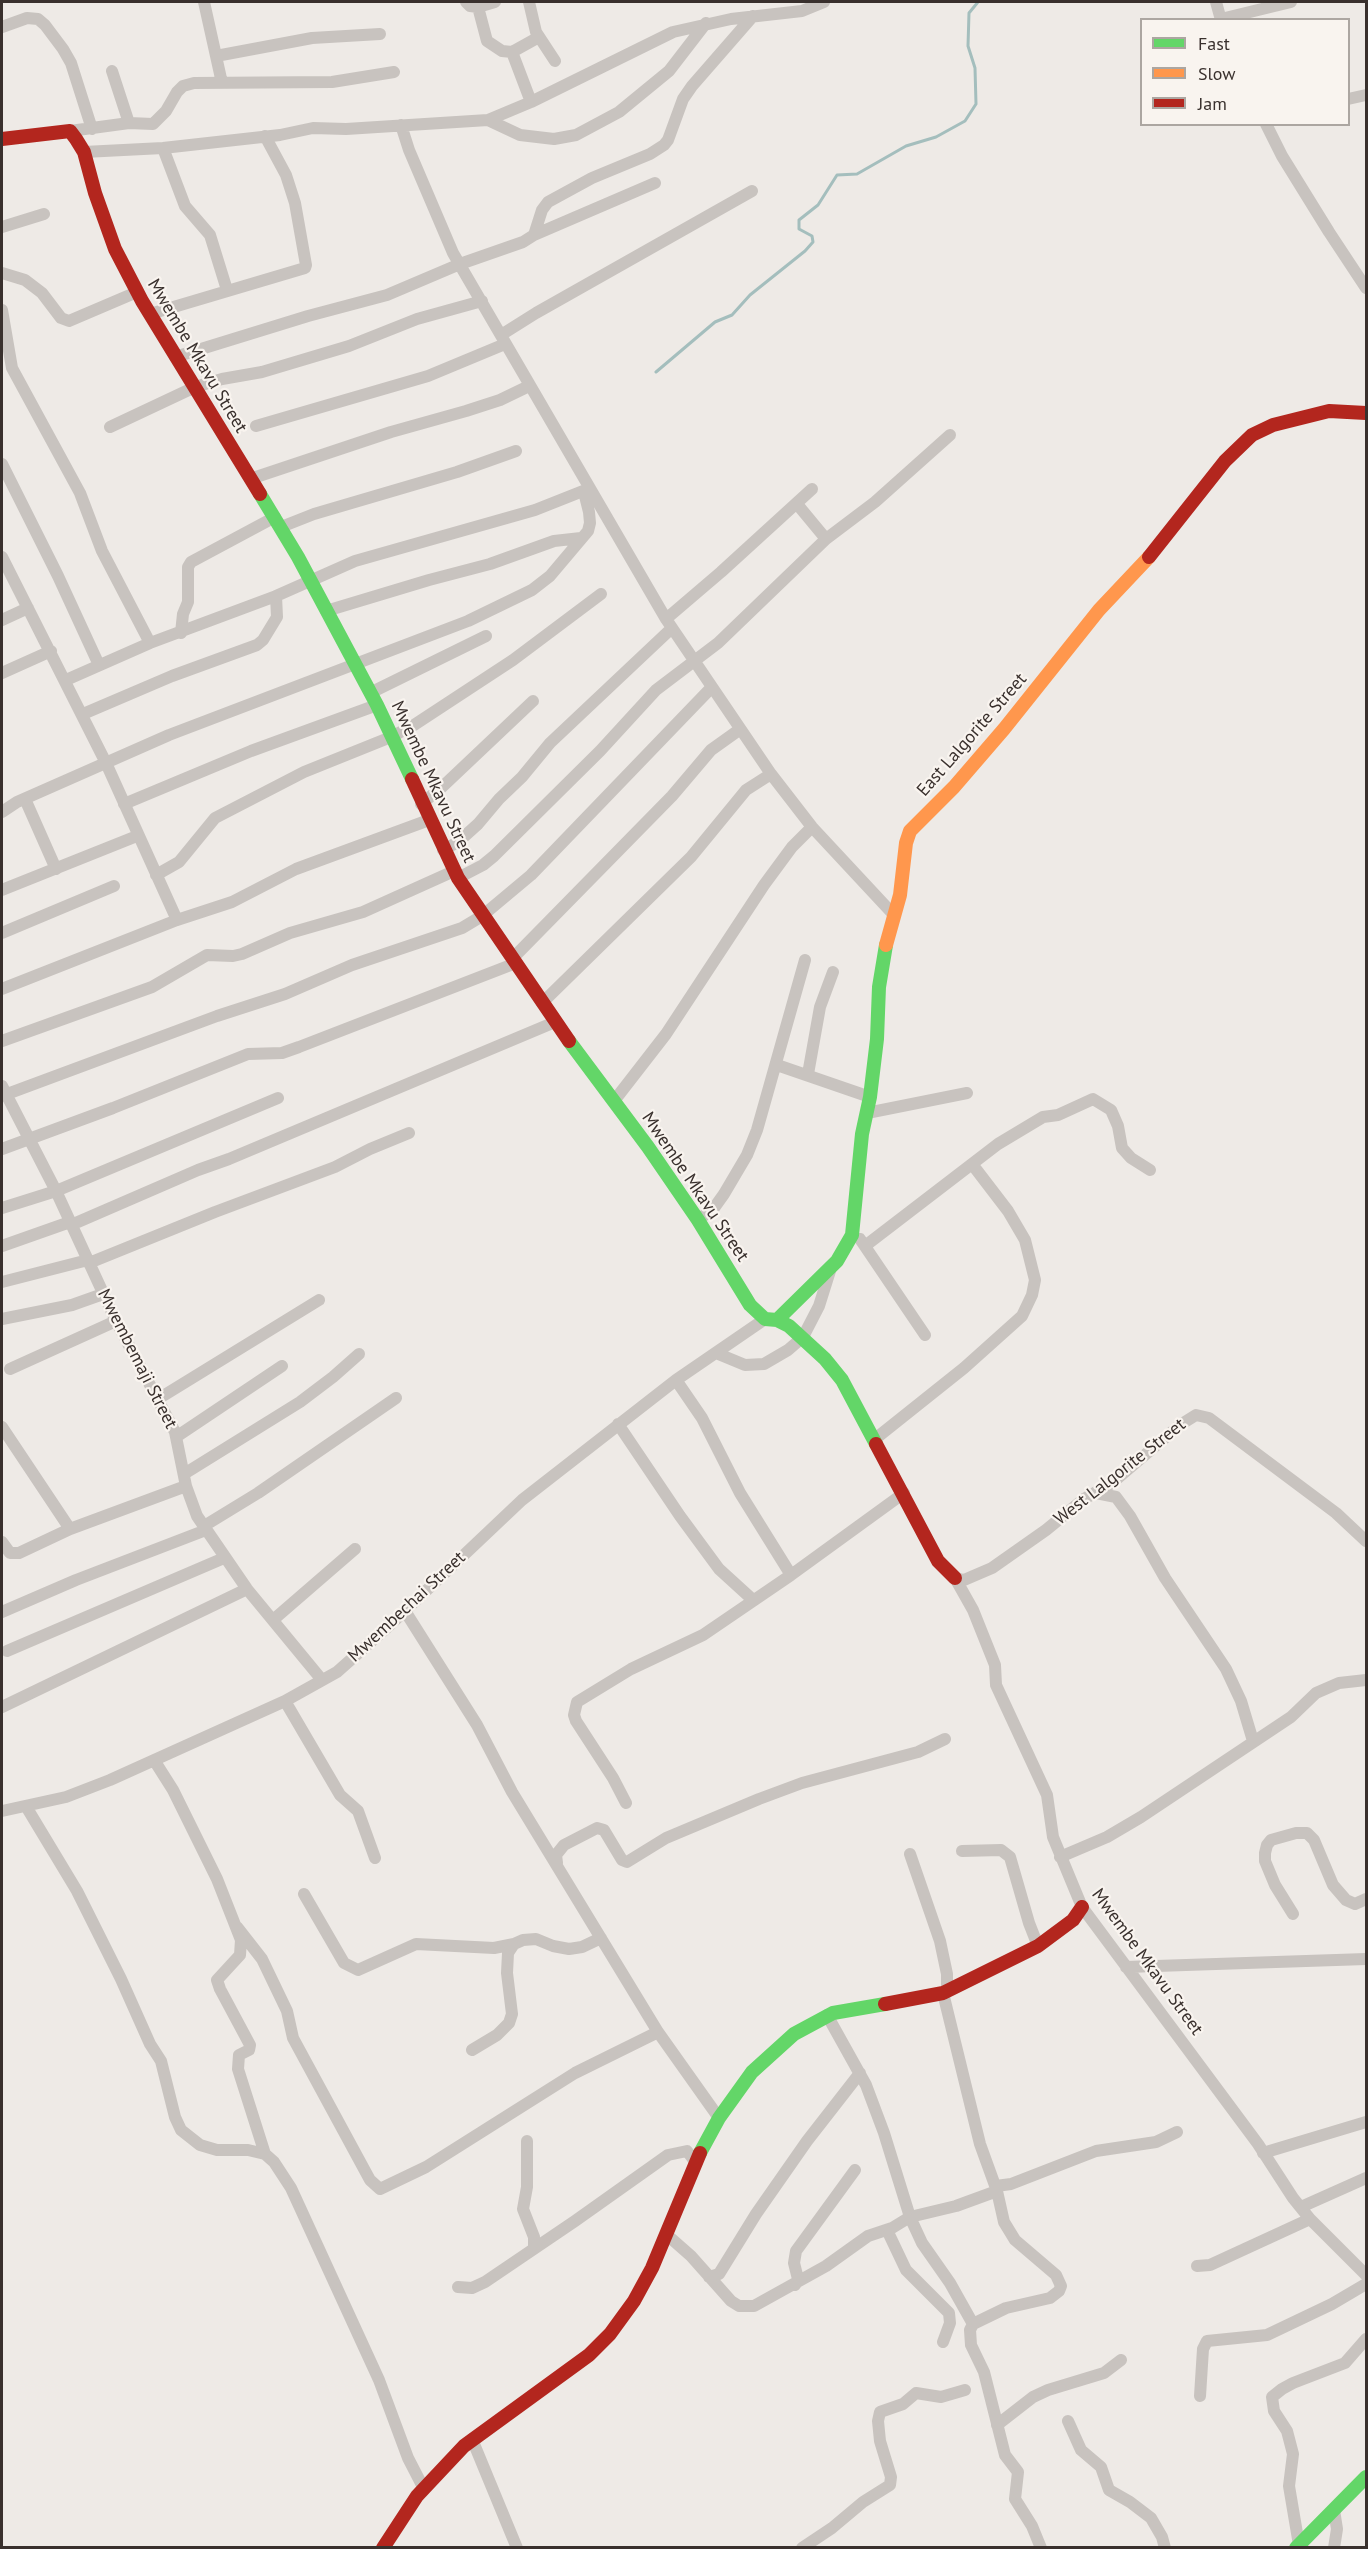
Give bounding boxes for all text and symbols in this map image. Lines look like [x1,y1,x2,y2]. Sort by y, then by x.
legend [1140,18,1350,126]
text: Fast [1198,32,1230,55]
text: Slow [1198,62,1236,85]
text: Jam [1198,92,1227,115]
street label: Mwembe Mkavu Street [143,275,251,437]
street label: East Lalgorite Street [913,669,1031,801]
street label: Mwembe Mkavu Street [386,698,480,866]
street label: Mwembe Mkavu Street [637,1108,753,1266]
street label: Mwembemaji Street [92,1286,182,1432]
street label: West Lalgorite Street [1050,1414,1190,1530]
street label: Mwembechai Street [344,1547,470,1667]
street label: Mwembe Mkavu Street [1087,1885,1207,2039]

